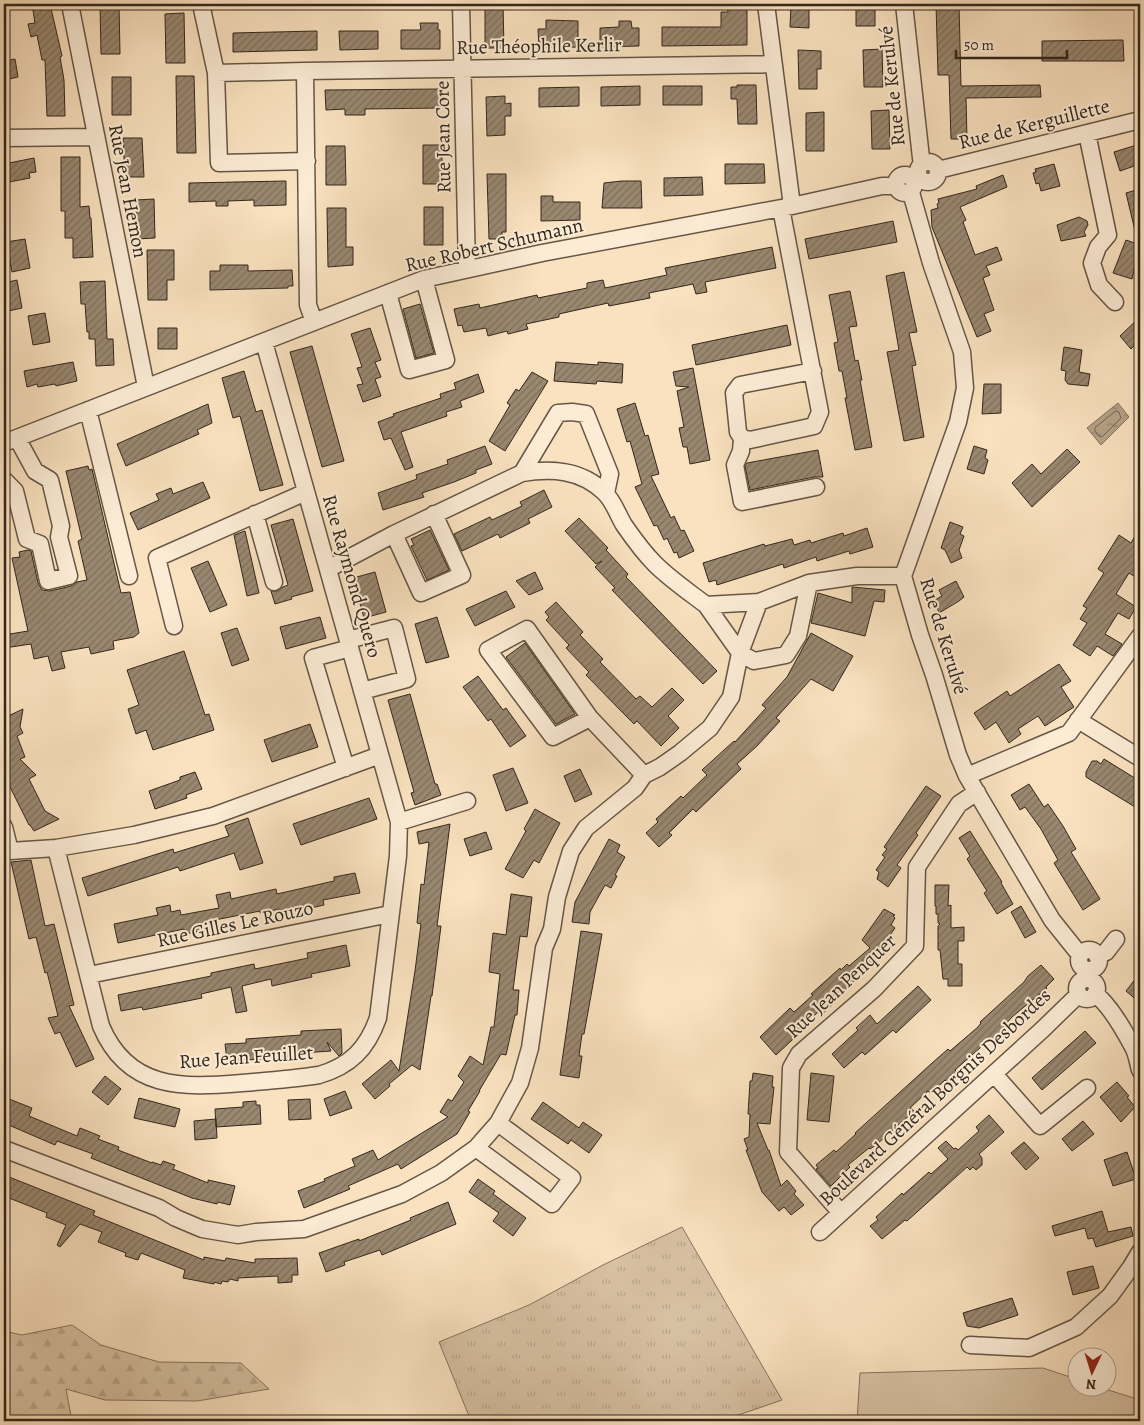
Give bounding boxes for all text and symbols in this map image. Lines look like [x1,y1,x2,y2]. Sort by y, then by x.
street label: Rue de Kerulvé [872,24,912,148]
scale bar [956,28,1068,60]
street label: Rue Théophile Kerlir [456,31,622,61]
text: 50 m [964,35,994,55]
street label: Rue Jean Core [429,80,457,194]
street label: Rue de Kerguillette [956,92,1112,156]
street label: Rue Jean Hemon [102,122,154,260]
street label: Rue Robert Schumann [402,211,586,279]
street label: Rue Raymond Quero [316,491,388,661]
street label: Rue de Kerulvé [913,574,975,698]
street label: Rue Gilles Le Rouzo [154,894,316,954]
street label: Rue Jean Penquer [780,927,902,1044]
street label: Boulevard Général Borgnis Desbordes [813,982,1057,1212]
street label: Rue Jean Feuillet [178,1039,314,1075]
north arrow [1066,1348,1116,1398]
text: N [1085,1375,1097,1394]

